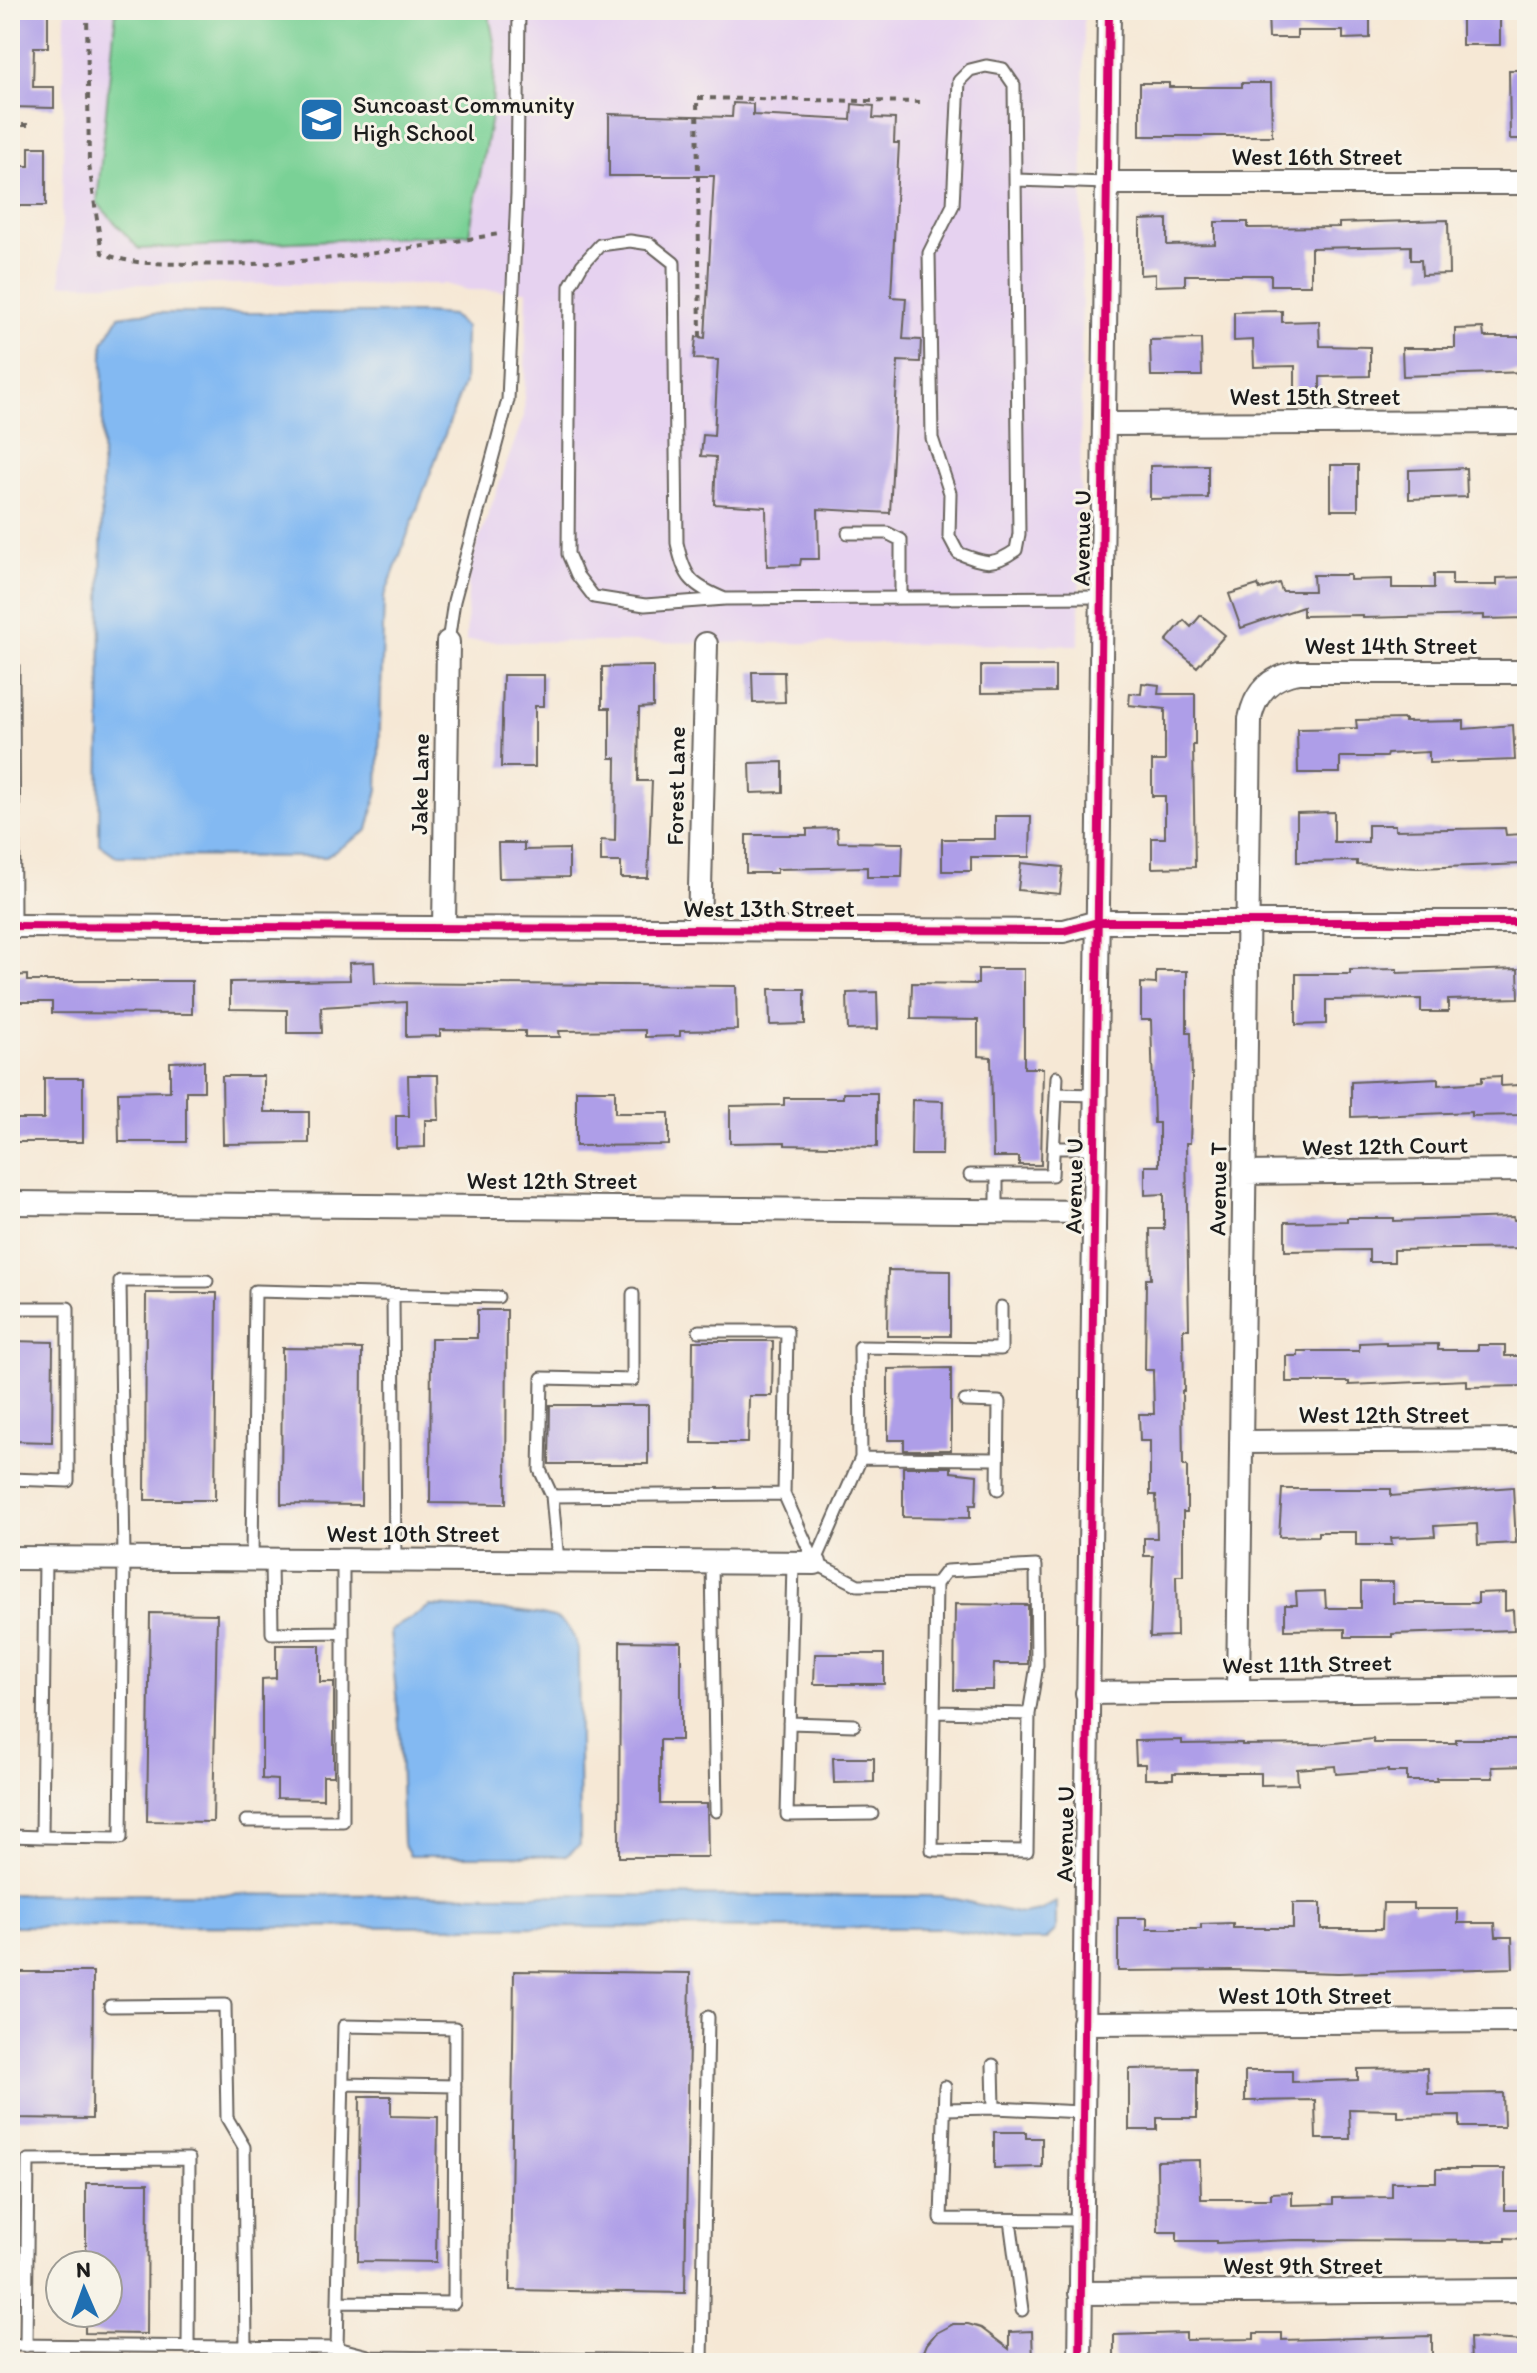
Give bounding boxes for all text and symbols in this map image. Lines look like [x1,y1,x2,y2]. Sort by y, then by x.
place label: Suncoast Community High School [353,90,575,147]
school or university icon: Suncoast Community High School [298,95,346,143]
street label: West 16th Street [1231,142,1403,171]
street label: West 15th Street [1229,382,1401,411]
street label: Avenue U [1066,490,1097,586]
street label: West 14th Street [1305,631,1477,660]
street label: Forest Lane [660,726,691,846]
street label: Jake Lane [404,733,435,835]
street label: West 13th Street [683,894,855,923]
street label: West 12th Court [1302,1130,1468,1161]
street label: Avenue U [1058,1138,1089,1234]
street label: Avenue T [1202,1141,1233,1236]
street label: West 12th Street [466,1166,638,1195]
street label: West 12th Street [1298,1400,1470,1429]
street label: West 10th Street [326,1519,500,1548]
street label: West 11th Street [1222,1648,1392,1679]
street label: Avenue U [1049,1786,1080,1882]
street label: West 10th Street [1218,1981,1392,2010]
north arrow [44,2249,124,2329]
street label: West 9th Street [1223,2251,1383,2280]
text: N [75,2256,91,2283]

